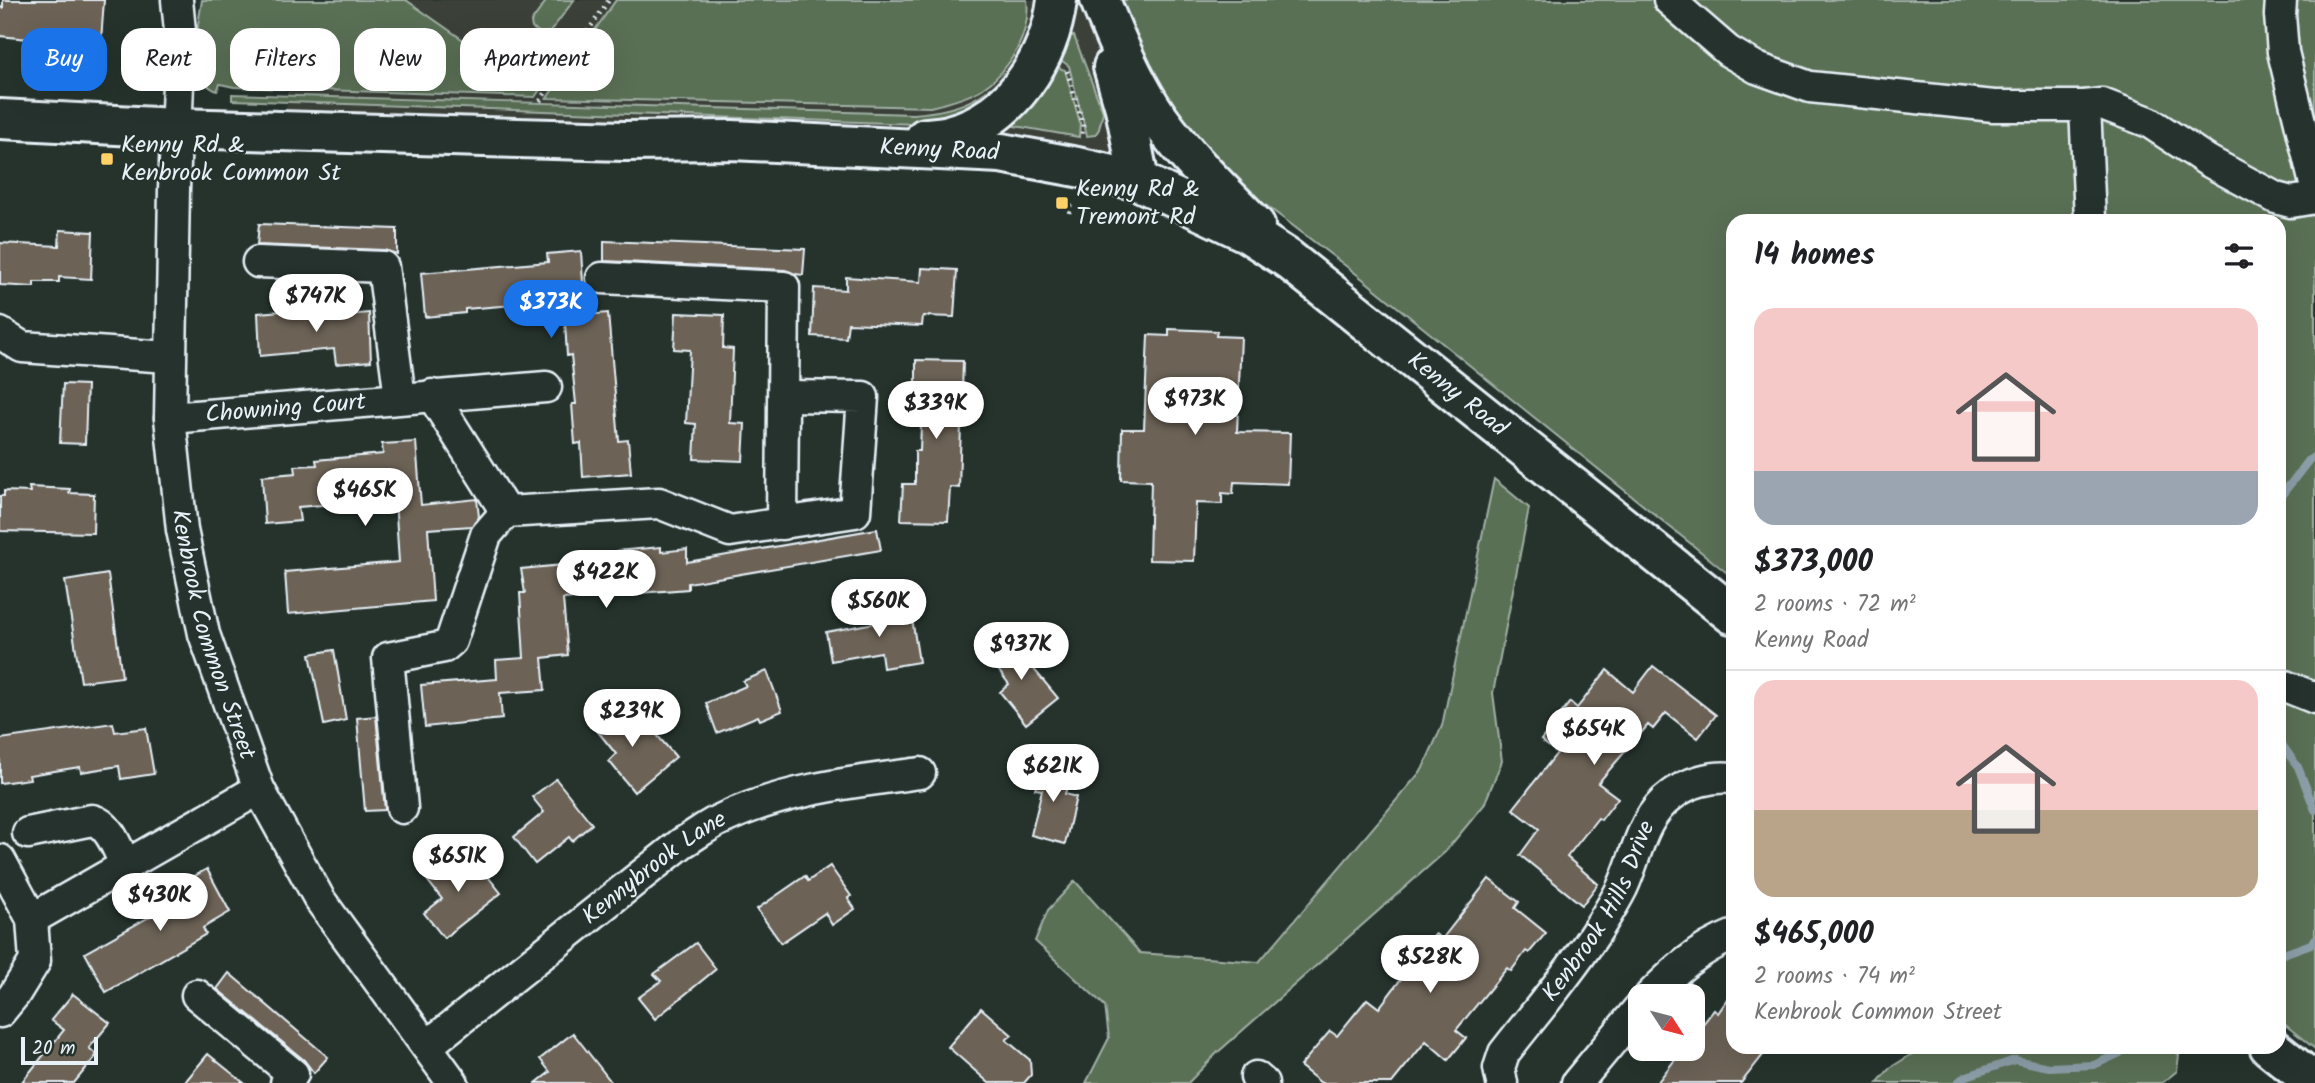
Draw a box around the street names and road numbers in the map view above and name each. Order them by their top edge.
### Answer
street label: Kenny Road [879,128,1001,172]
street label: Kenny Road [1399,342,1517,448]
street label: Chowning Court [204,382,368,435]
street label: Kenbrook Common Street [160,508,267,766]
street label: Kennybrook Lane [573,800,733,935]
street label: Kenbrook Hills Drive [1532,813,1666,1011]

